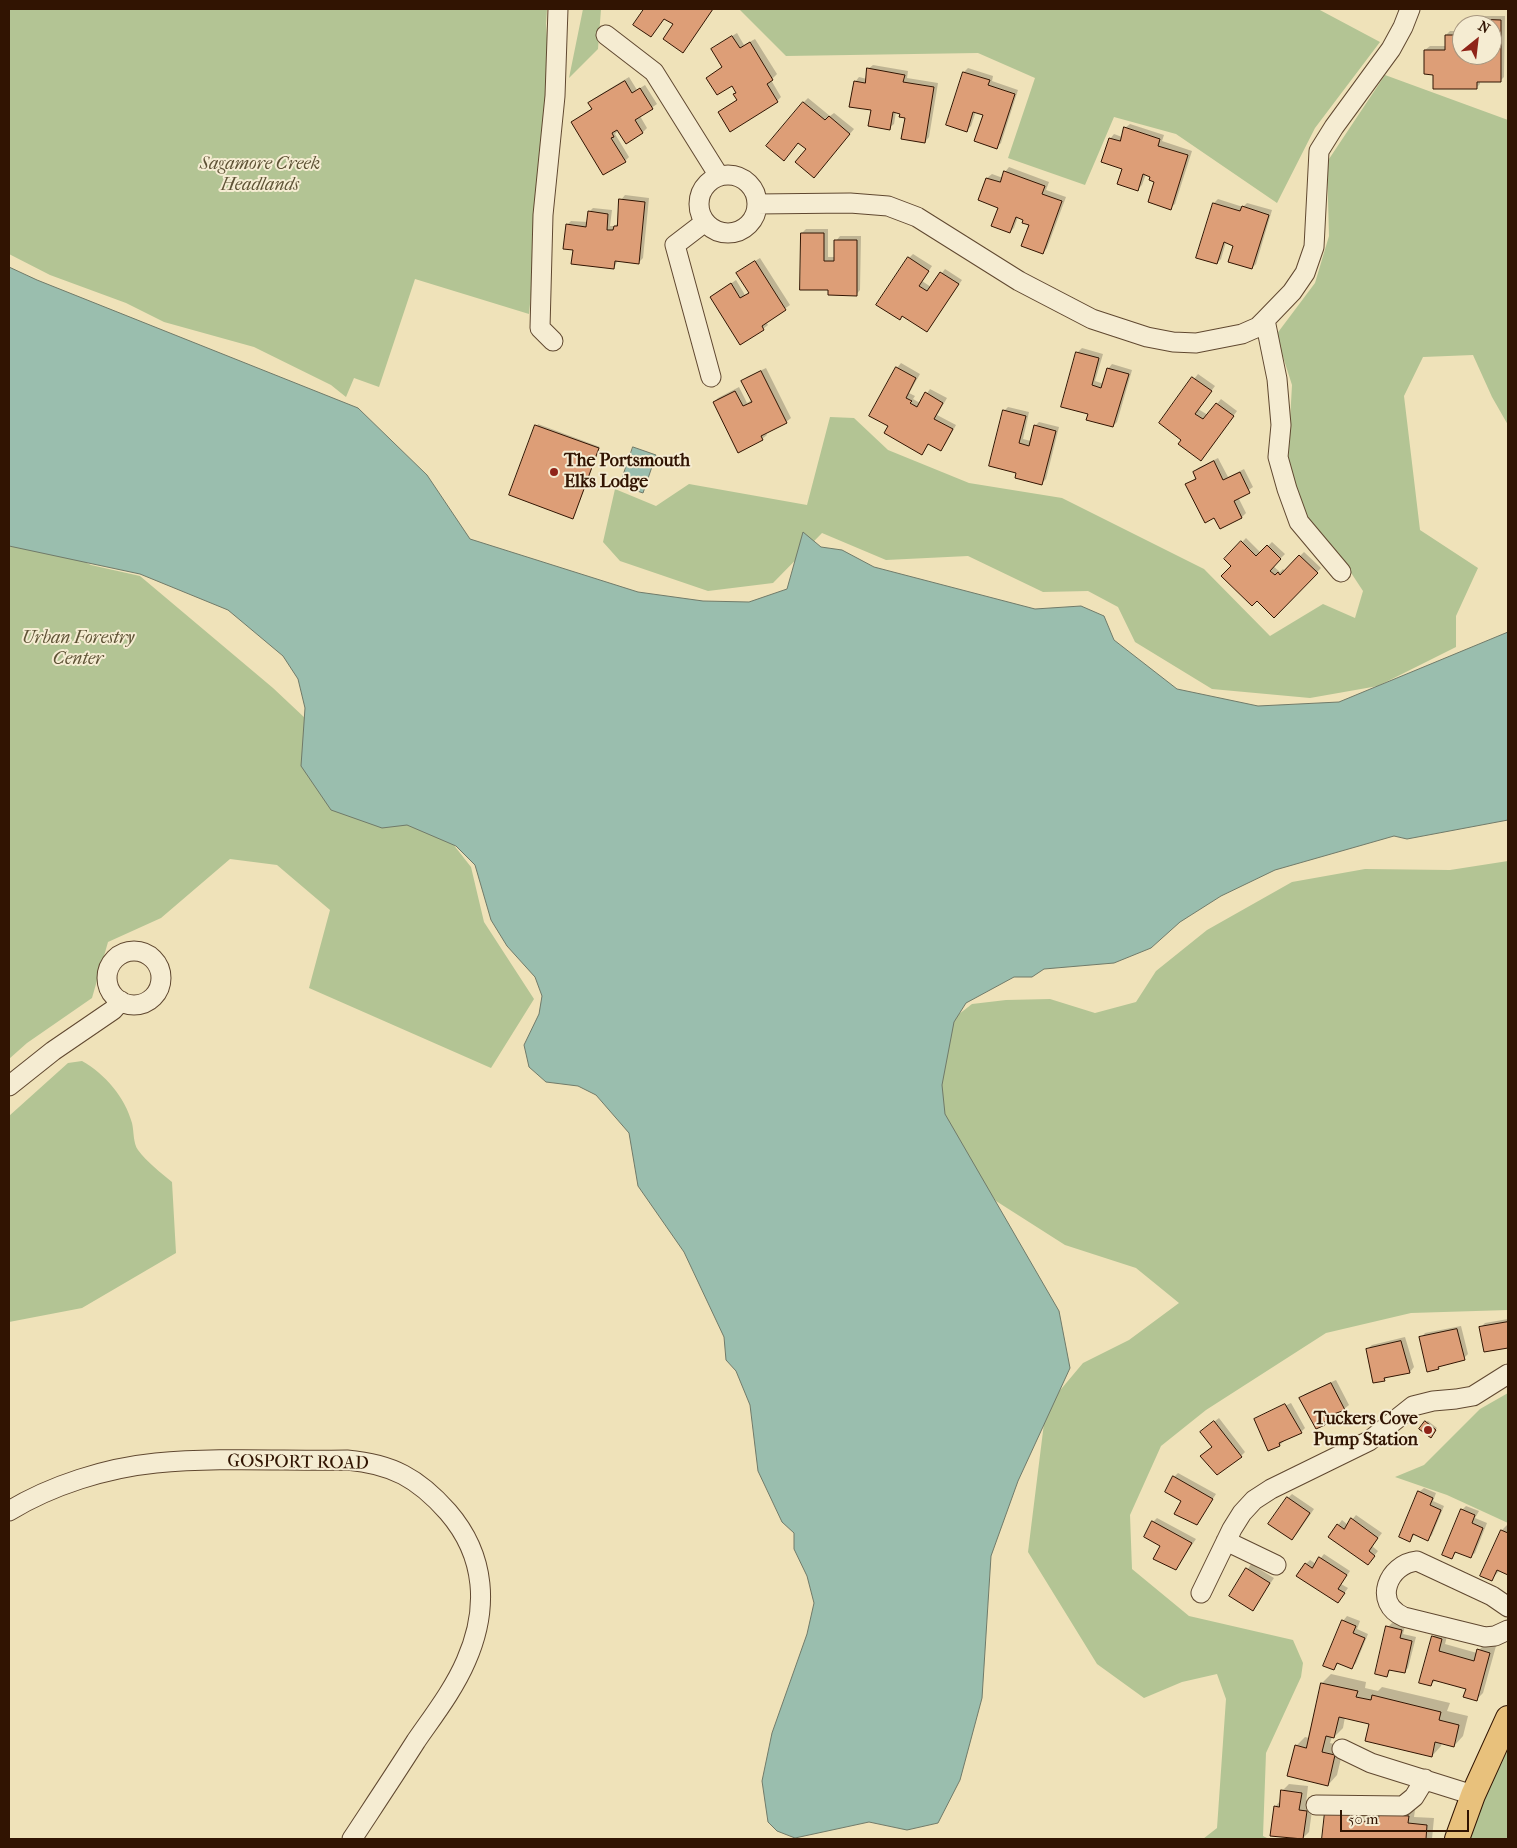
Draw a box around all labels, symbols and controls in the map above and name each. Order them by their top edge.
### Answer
north arrow [1452,15,1502,65]
text: N [1475,17,1493,37]
park label: Sagamore Creek Headlands [200,154,320,196]
place label: The Portsmouth Elks Lodge [564,451,690,494]
marker: The Portsmouth Elks Lodge [548,466,560,478]
park label: Urban Forestry Center [22,628,134,670]
place label: Tuckers Cove Pump Station [1313,1409,1418,1452]
marker: Tuckers Cove Pump Station [1422,1424,1434,1436]
street label: GOSPORT ROAD [227,1451,369,1475]
scale bar [1342,1800,1471,1832]
text: 50 m [1348,1810,1378,1828]

